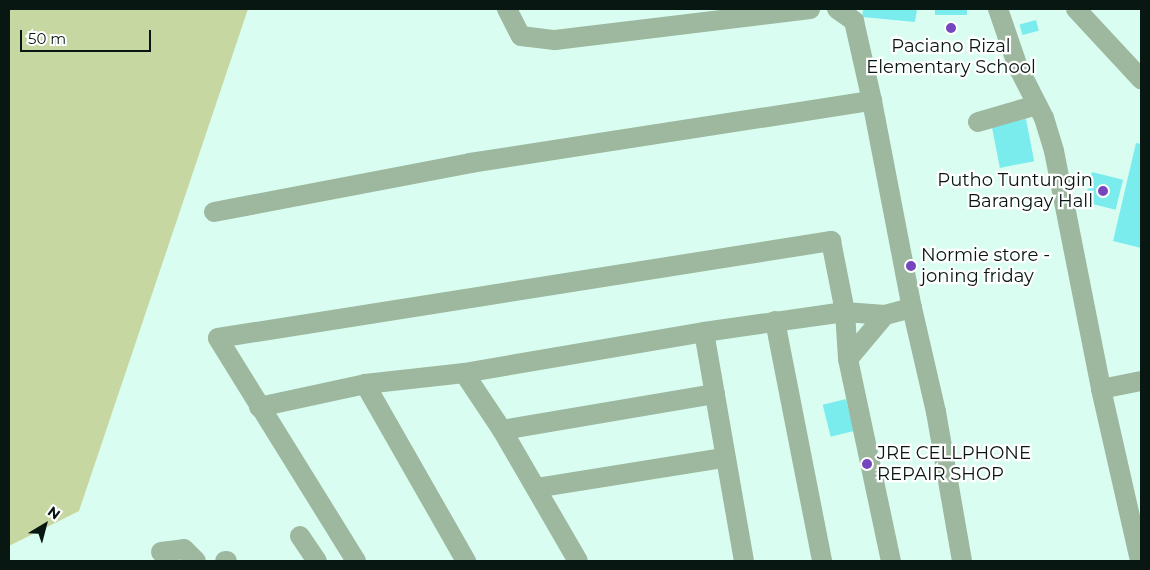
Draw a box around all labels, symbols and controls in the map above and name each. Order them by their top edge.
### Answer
scale bar [22,20,154,52]
marker: Paciano Rizal Elementary School [945,22,957,34]
text: 50 m [28,29,66,48]
place label: Paciano Rizal Elementary School [866,36,1036,78]
place label: Putho Tuntungin Barangay Hall [937,170,1093,212]
marker: Putho Tuntungin Barangay Hall [1097,185,1109,197]
place label: Normie store - joning friday [921,245,1050,288]
marker: Normie store - joning friday [905,260,917,272]
place label: JRE CELLPHONE REPAIR SHOP [877,443,1031,486]
marker: JRE CELLPHONE REPAIR SHOP [861,458,873,470]
north arrow [20,500,70,550]
text: N [44,502,64,524]

